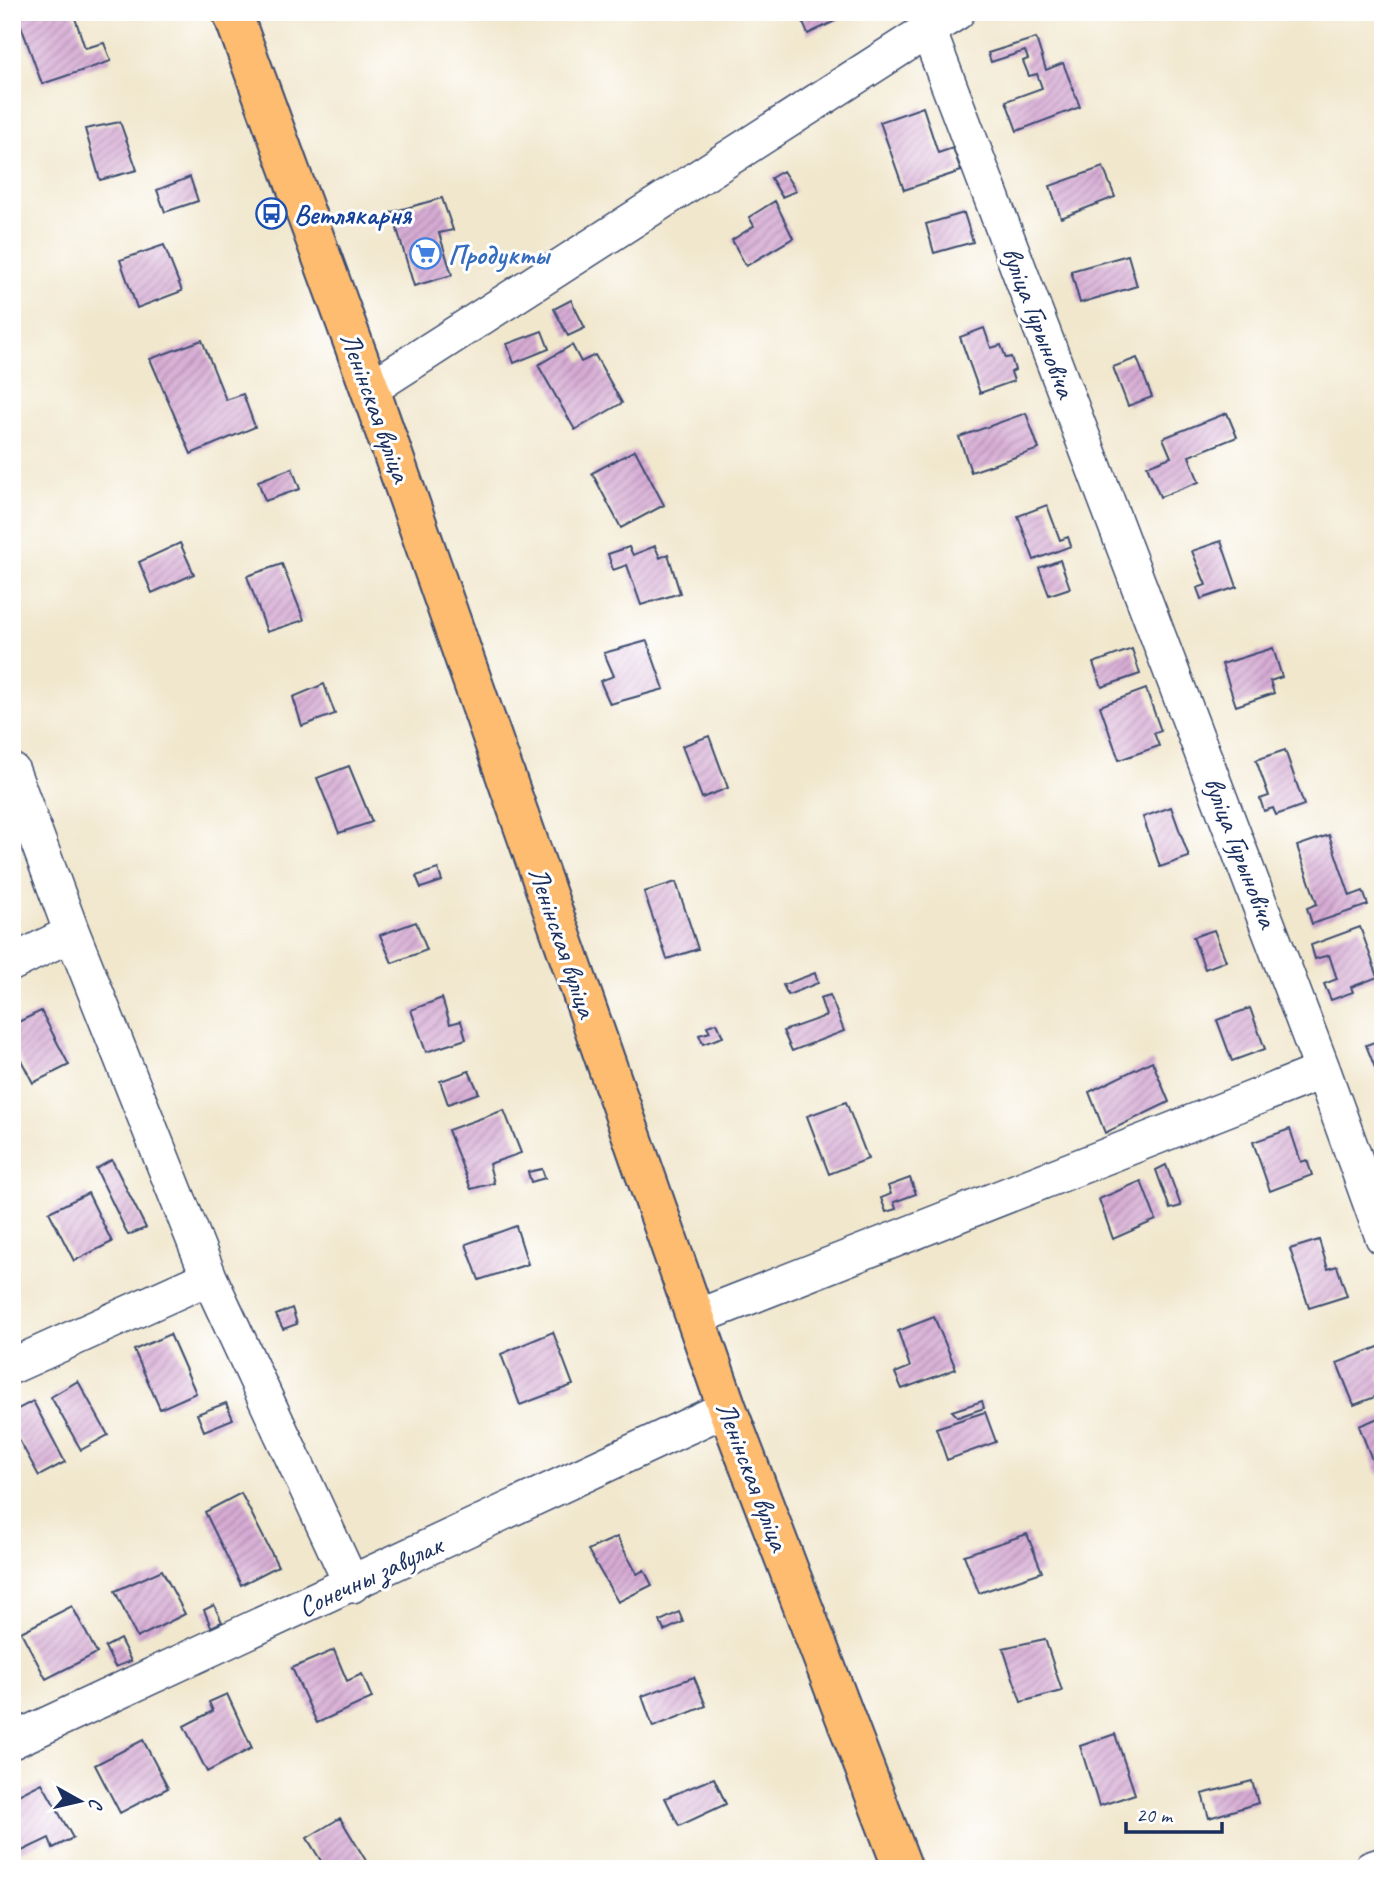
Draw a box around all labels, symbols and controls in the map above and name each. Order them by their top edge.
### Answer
bus stop icon: Ветлякарня [254,197,288,231]
place label: Ветлякарня [294,197,413,232]
supermarket icon: Продукты [408,237,442,271]
place label: Продукты [448,237,551,273]
street label: вуліца Гурыновіча [994,242,1084,404]
street label: Ленінская вуліца [333,327,420,488]
street label: вуліца Гурыновіча [1196,772,1286,934]
street label: Ленінская вуліца [521,862,606,1024]
street label: Ленінская вуліца [709,1396,798,1557]
street label: Сонечны завулак [292,1526,451,1626]
north arrow [46,1766,116,1836]
scale bar [1126,1790,1222,1834]
text: С [83,1797,108,1812]
text: 20 m [1136,1802,1174,1828]

